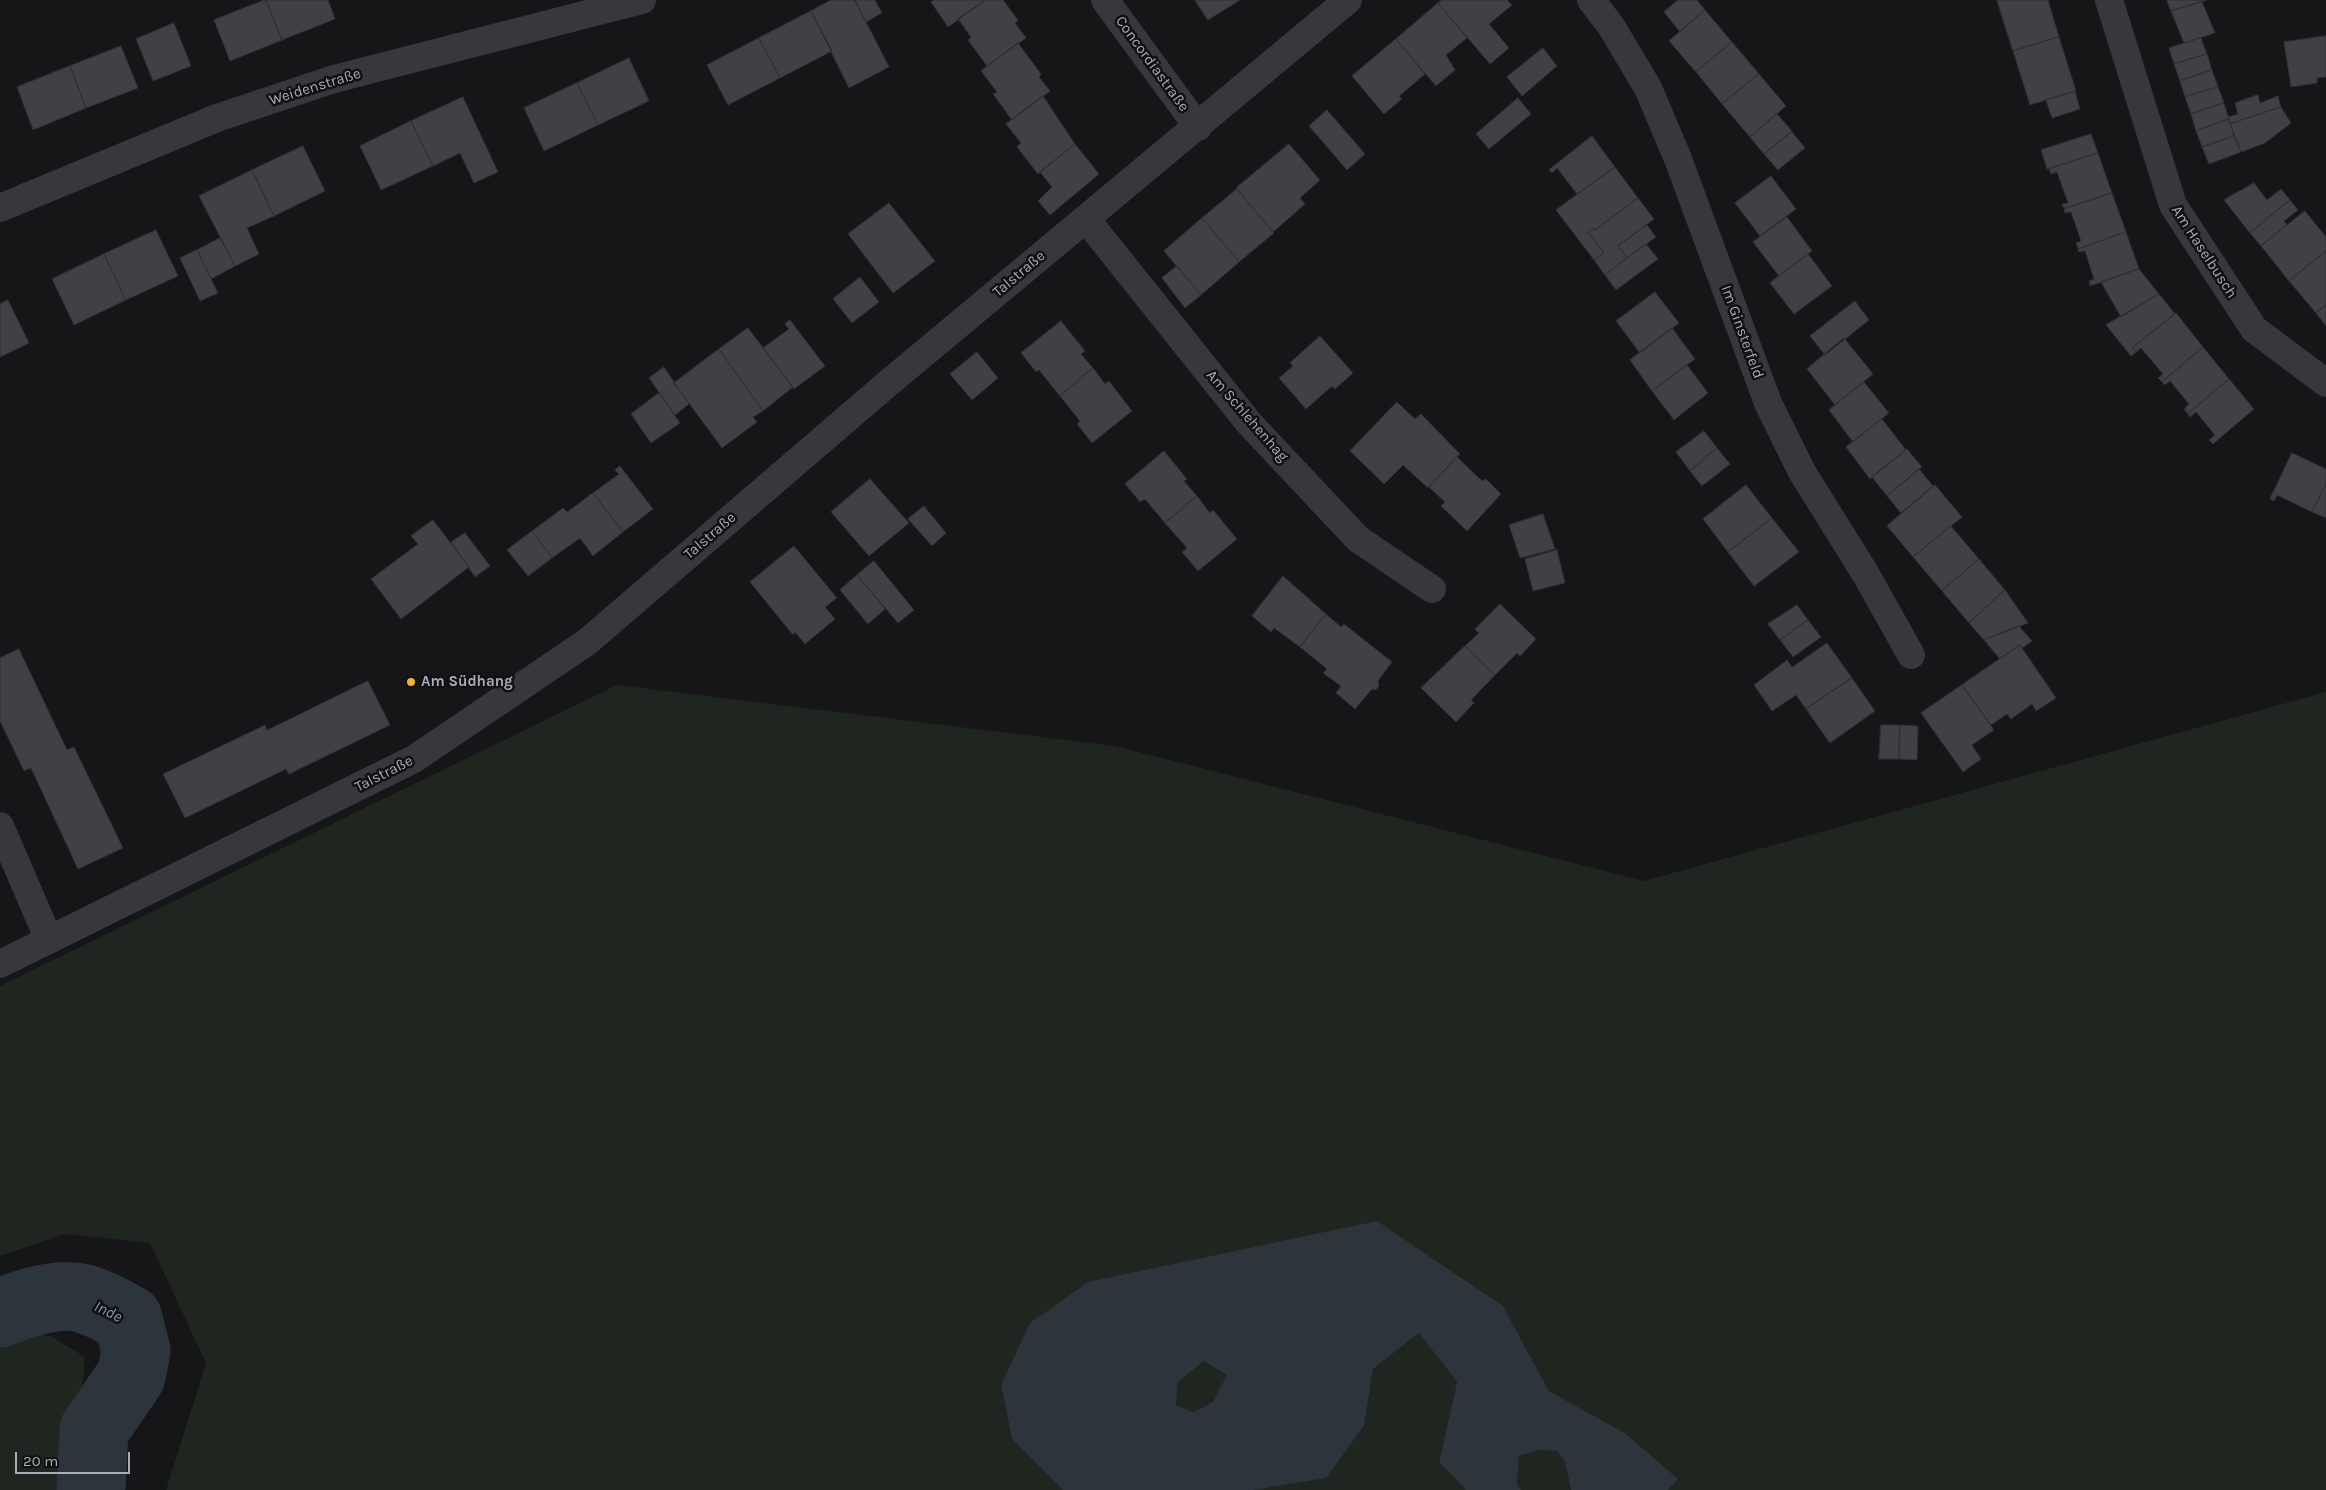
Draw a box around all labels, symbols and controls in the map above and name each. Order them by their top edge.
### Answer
street label: Concordiastraße [1111,13,1193,115]
street label: Weidenstraße [267,65,363,109]
street label: Am Haselbusch [2167,202,2241,302]
street label: Talstraße [989,247,1049,301]
street label: Im Ginsterfeld [1717,283,1767,381]
street label: Am Schlehenhag [1202,366,1292,466]
street label: Talstraße [680,509,740,563]
place label: Am Südhang [421,673,513,691]
marker: Am Südhang [405,676,417,688]
street label: Talstraße [352,752,416,796]
water label: Inde [91,1297,125,1327]
scale bar [18,1442,132,1474]
text: 20 m [23,1452,58,1470]

